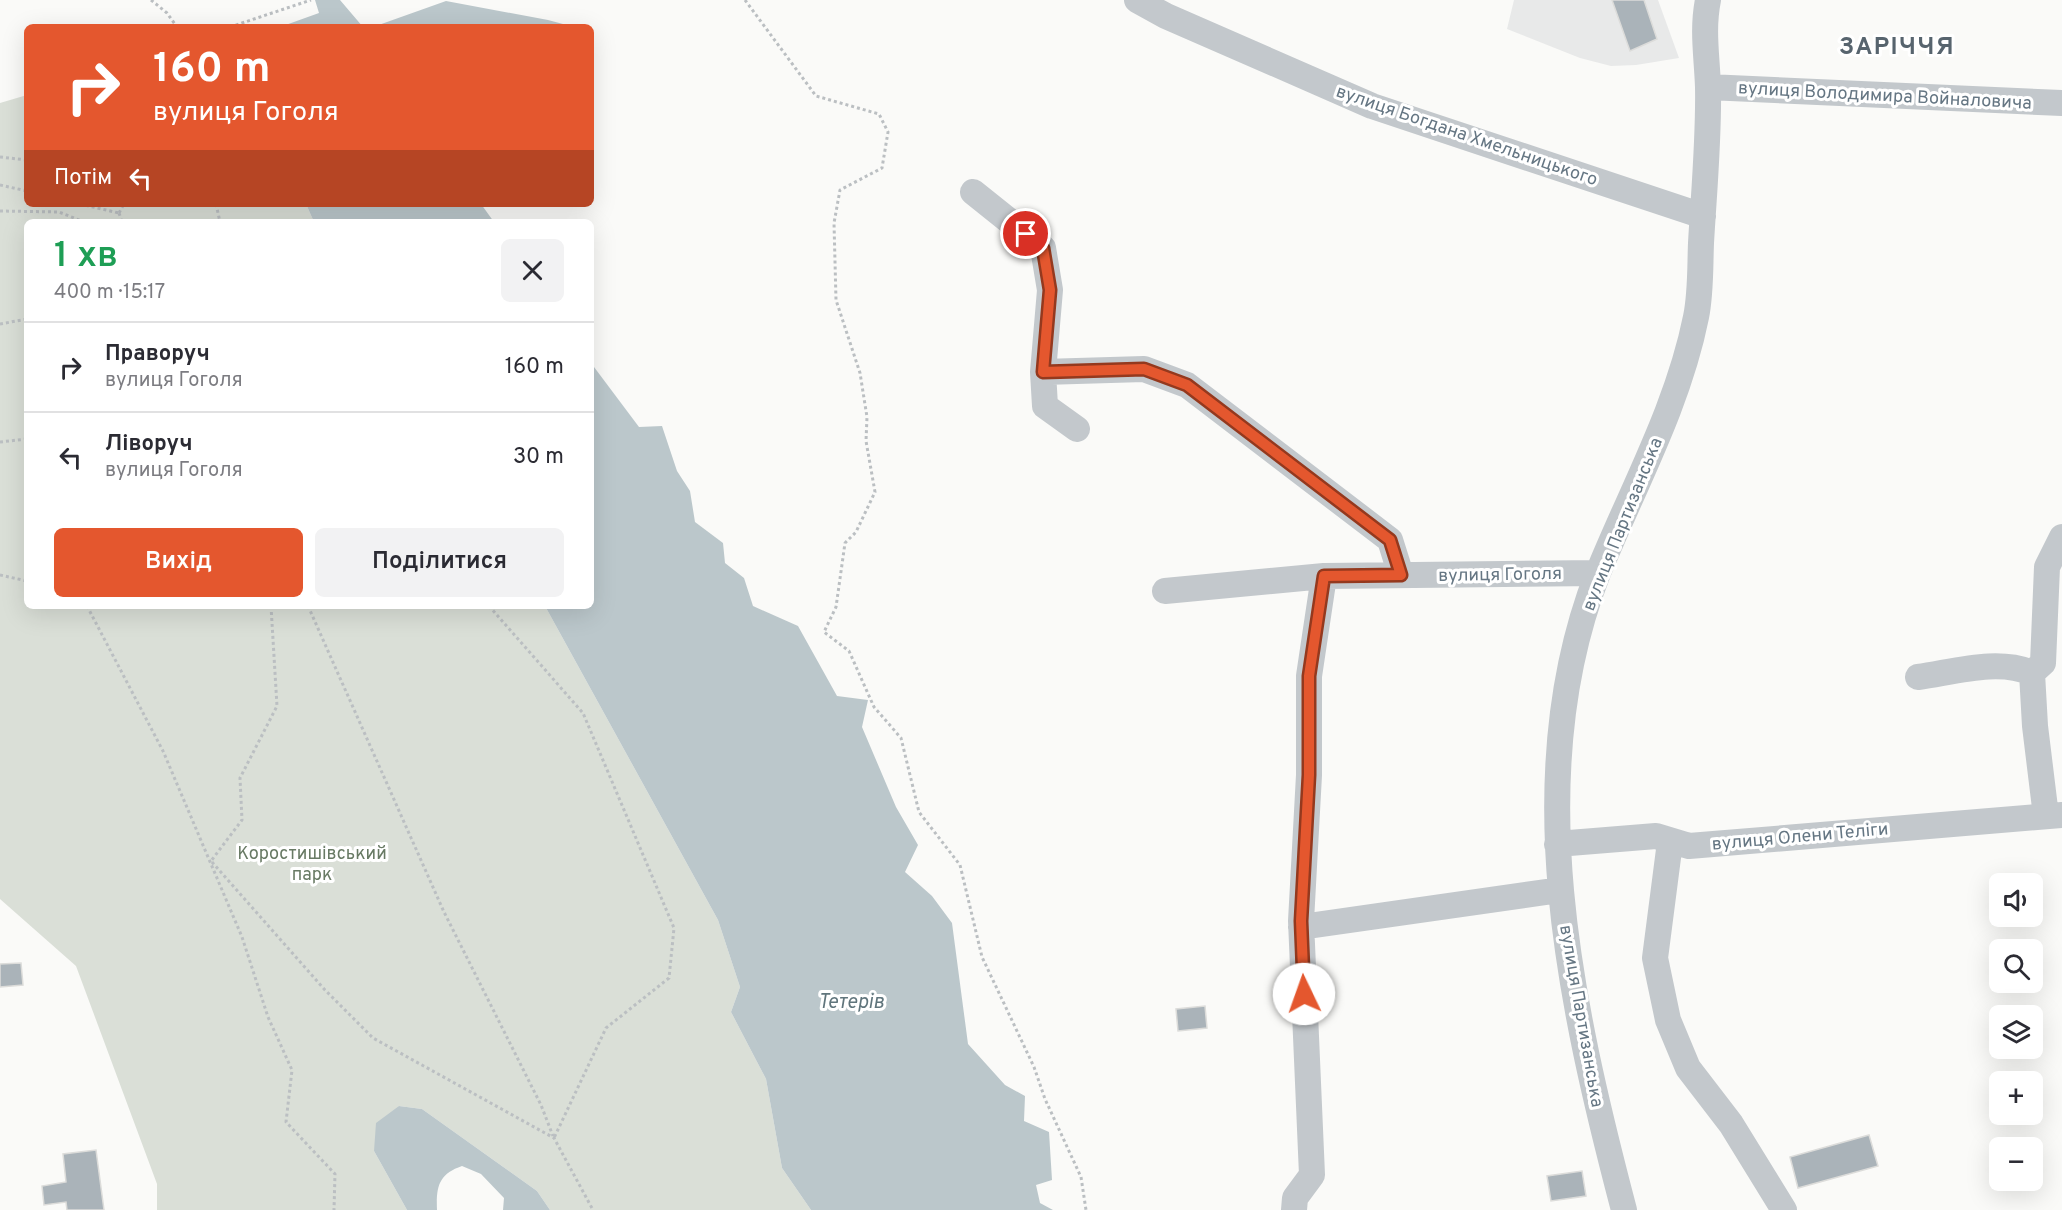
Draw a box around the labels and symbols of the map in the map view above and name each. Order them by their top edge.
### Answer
district label: ЗАРІЧЧЯ [1839,33,1955,63]
street label: вулиця Володимира Войналовича [1737,77,2032,116]
street label: вулиця Богдана Хмельницького [1333,81,1600,192]
pin [1000,208,1051,259]
street label: вулиця Партизанська [1578,434,1669,615]
street label: вулиця Гоголя [1438,563,1562,588]
street label: вулиця Олени Теліги [1711,818,1889,857]
park label: Коростишівський парк [237,843,387,887]
street label: вулиця Партизанська [1553,923,1608,1109]
position arrow [1272,962,1336,1026]
water label: Тетерів [818,990,884,1016]

